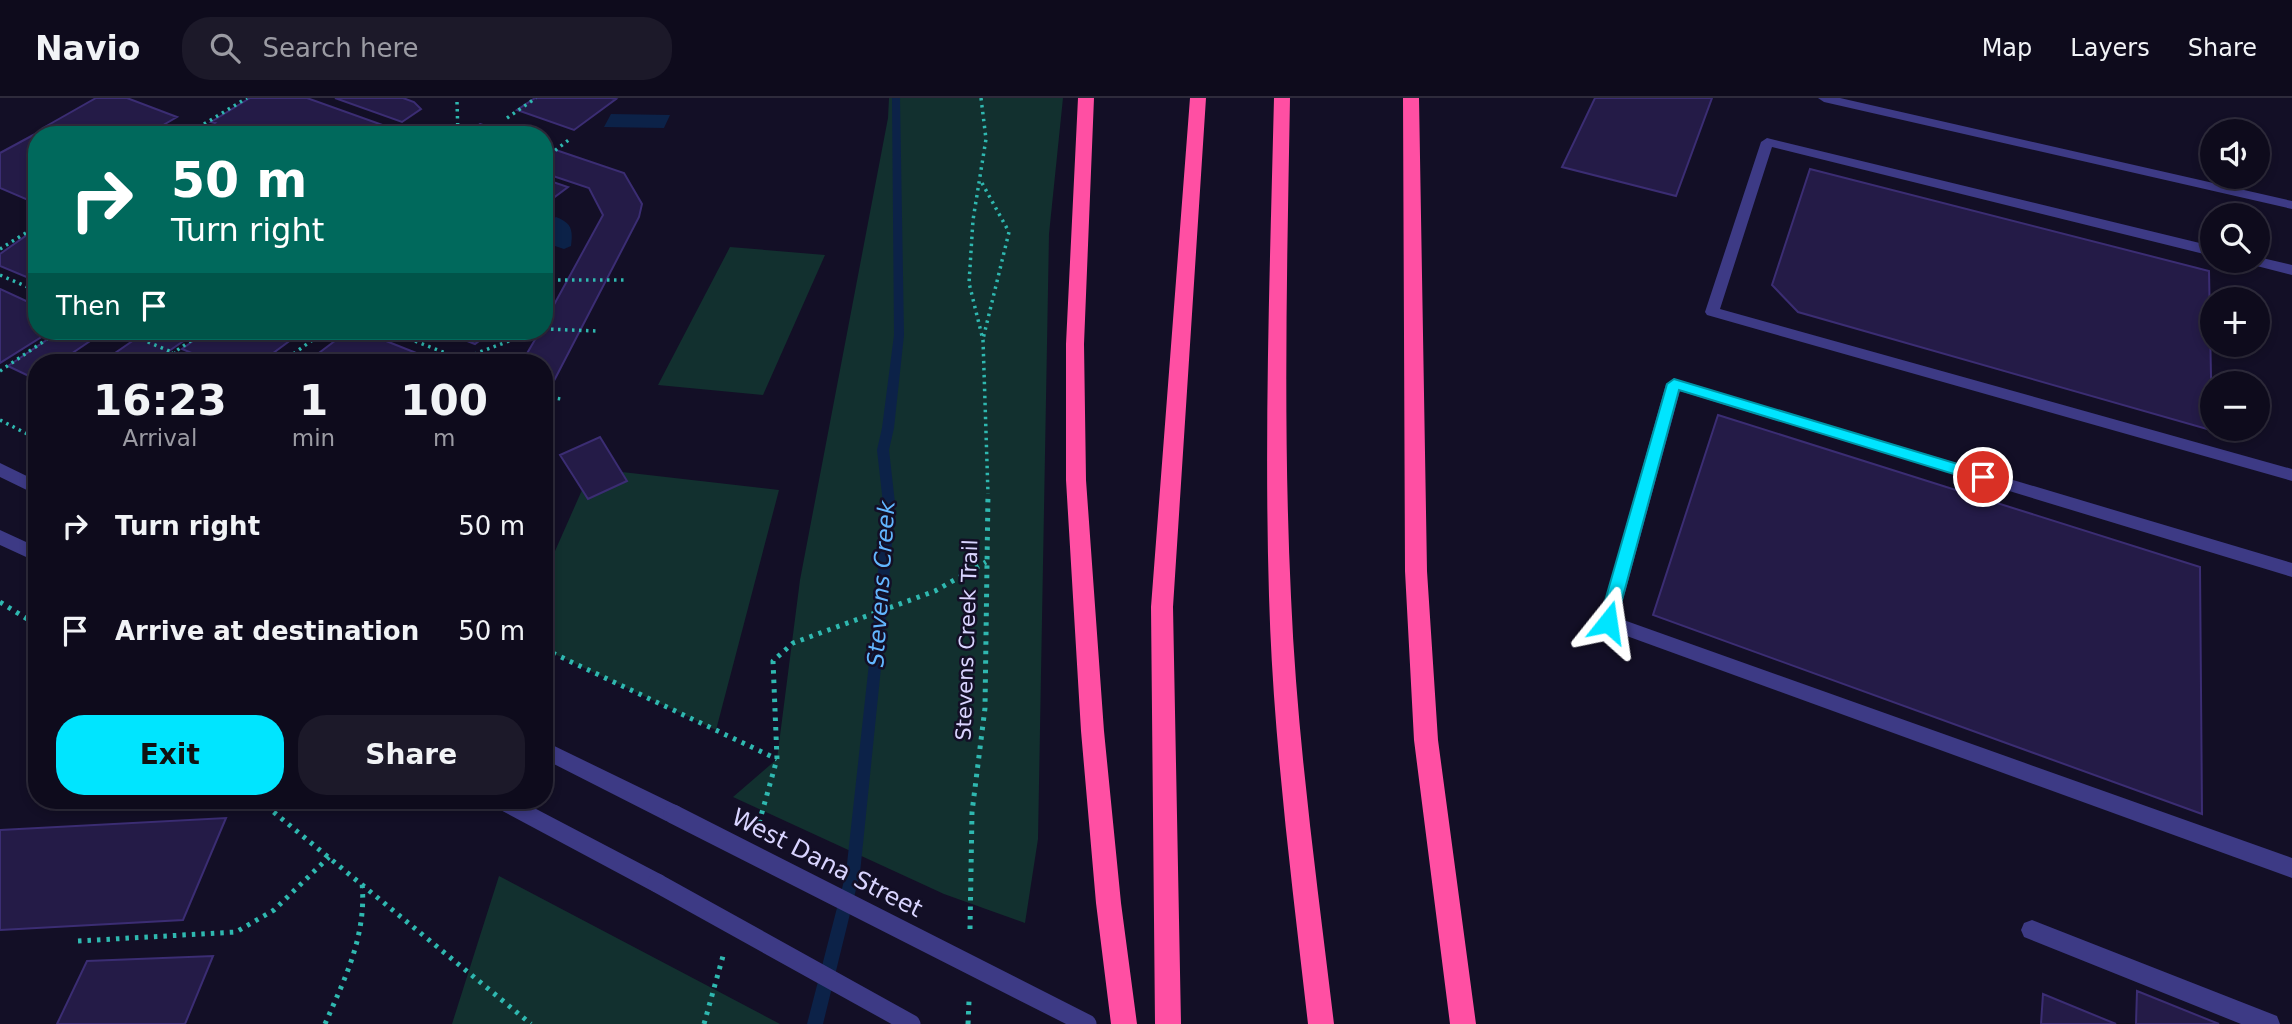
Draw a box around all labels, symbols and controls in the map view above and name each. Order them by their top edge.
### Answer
search box [182,17,672,80]
text: Navio [35,29,140,68]
icon: search [206,29,244,67]
text: Search here [262,33,419,63]
text: Map [1982,34,2032,62]
text: Layers [2070,34,2150,62]
text: Share [2188,34,2257,62]
map controls [2200,119,2270,441]
button: sound [2200,119,2270,189]
text: 50 m [171,152,307,209]
icon: right [56,154,147,245]
button: search [2200,203,2270,273]
text: Turn right [171,211,324,249]
icon: arrive [135,287,173,325]
button: + [2200,287,2270,357]
text: Then [56,291,121,321]
button: − [2200,371,2270,441]
text: 16:23 [93,376,227,425]
text: 1 [299,376,328,425]
text: 100 [400,376,488,425]
text: Arrival [123,425,197,451]
text: min [292,425,335,451]
text: m [433,425,455,451]
pin [1953,447,2013,507]
icon: arrive [1964,458,2002,496]
water label: Stevens Creek [862,498,900,668]
icon: right [56,507,94,545]
text: Turn right [115,511,260,541]
text: 50 m [458,511,525,541]
street label: Stevens Creek Trail [951,539,983,741]
position arrow [1571,585,1645,659]
icon: arrive [56,612,94,650]
text: Arrive at destination [115,616,419,646]
text: 50 m [458,616,525,646]
button: Exit [56,715,284,795]
button: Share [298,715,525,795]
street label: West Dana Street [727,803,927,923]

